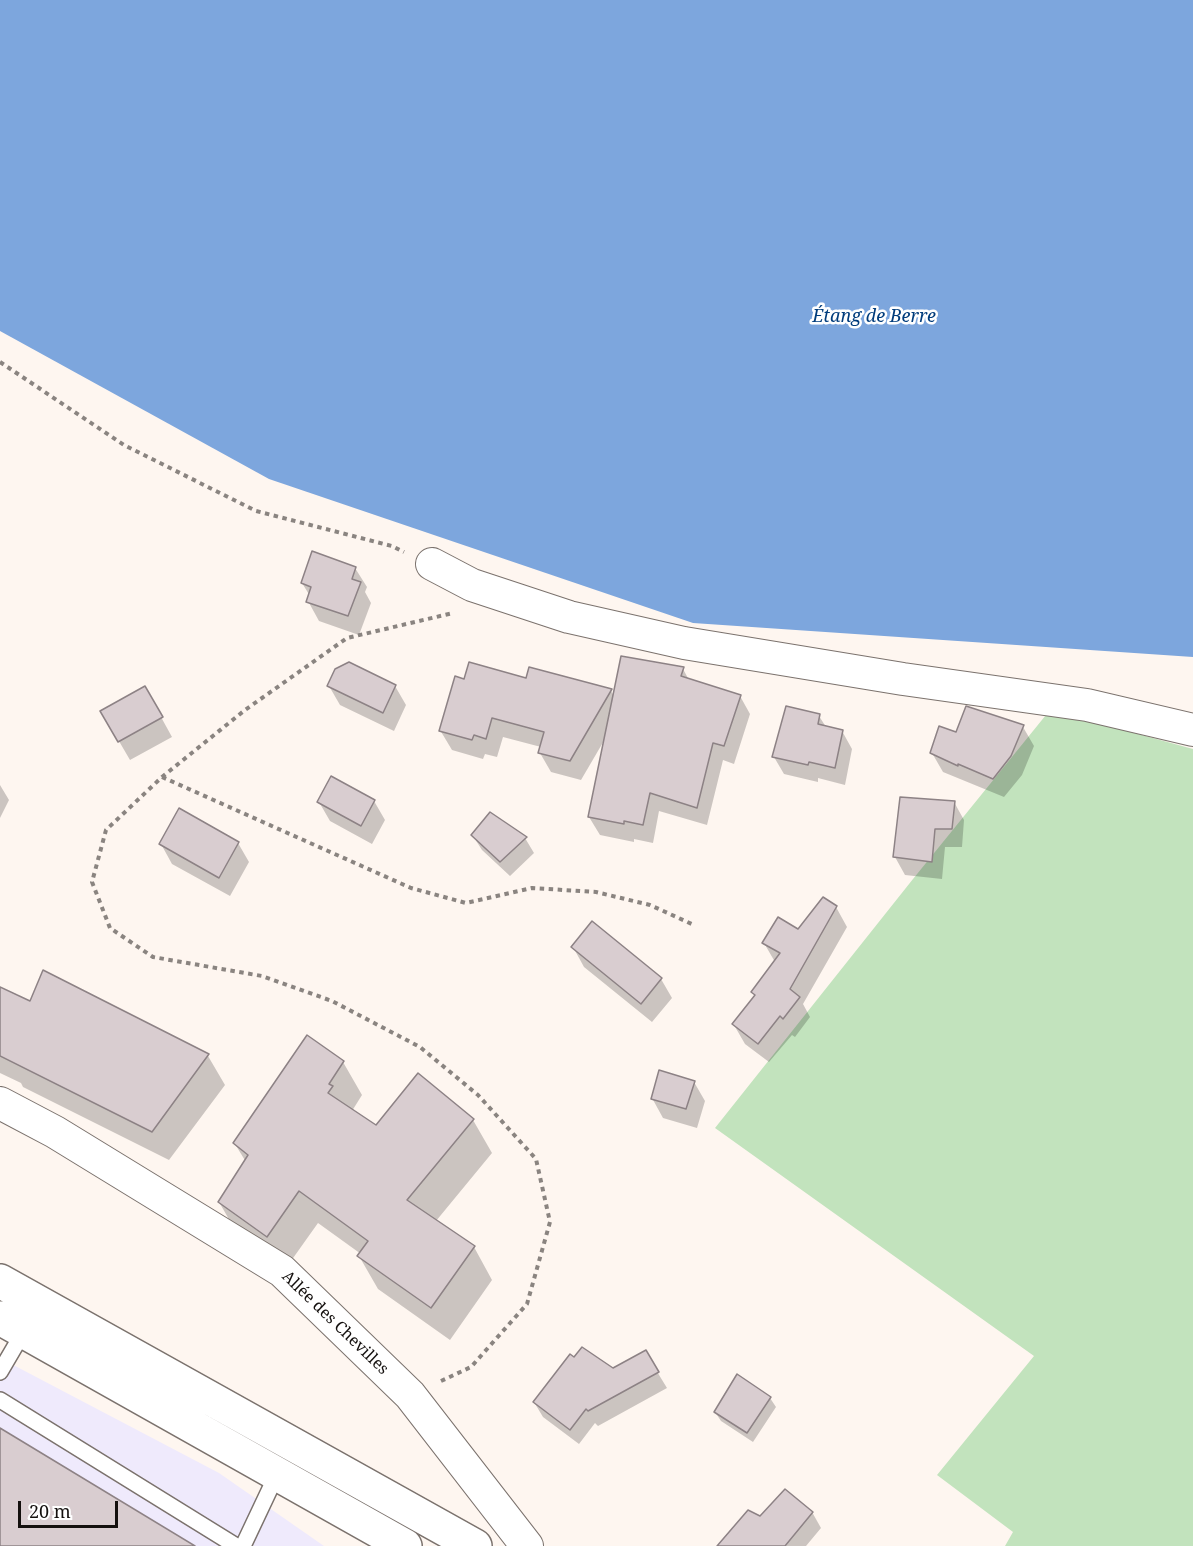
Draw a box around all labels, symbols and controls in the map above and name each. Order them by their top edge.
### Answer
water label: Étang de Berre [812,306,936,328]
street label: Allée des Chevilles [278,1267,392,1379]
scale bar [21,1489,122,1527]
text: 20 m [29,1499,71,1523]

